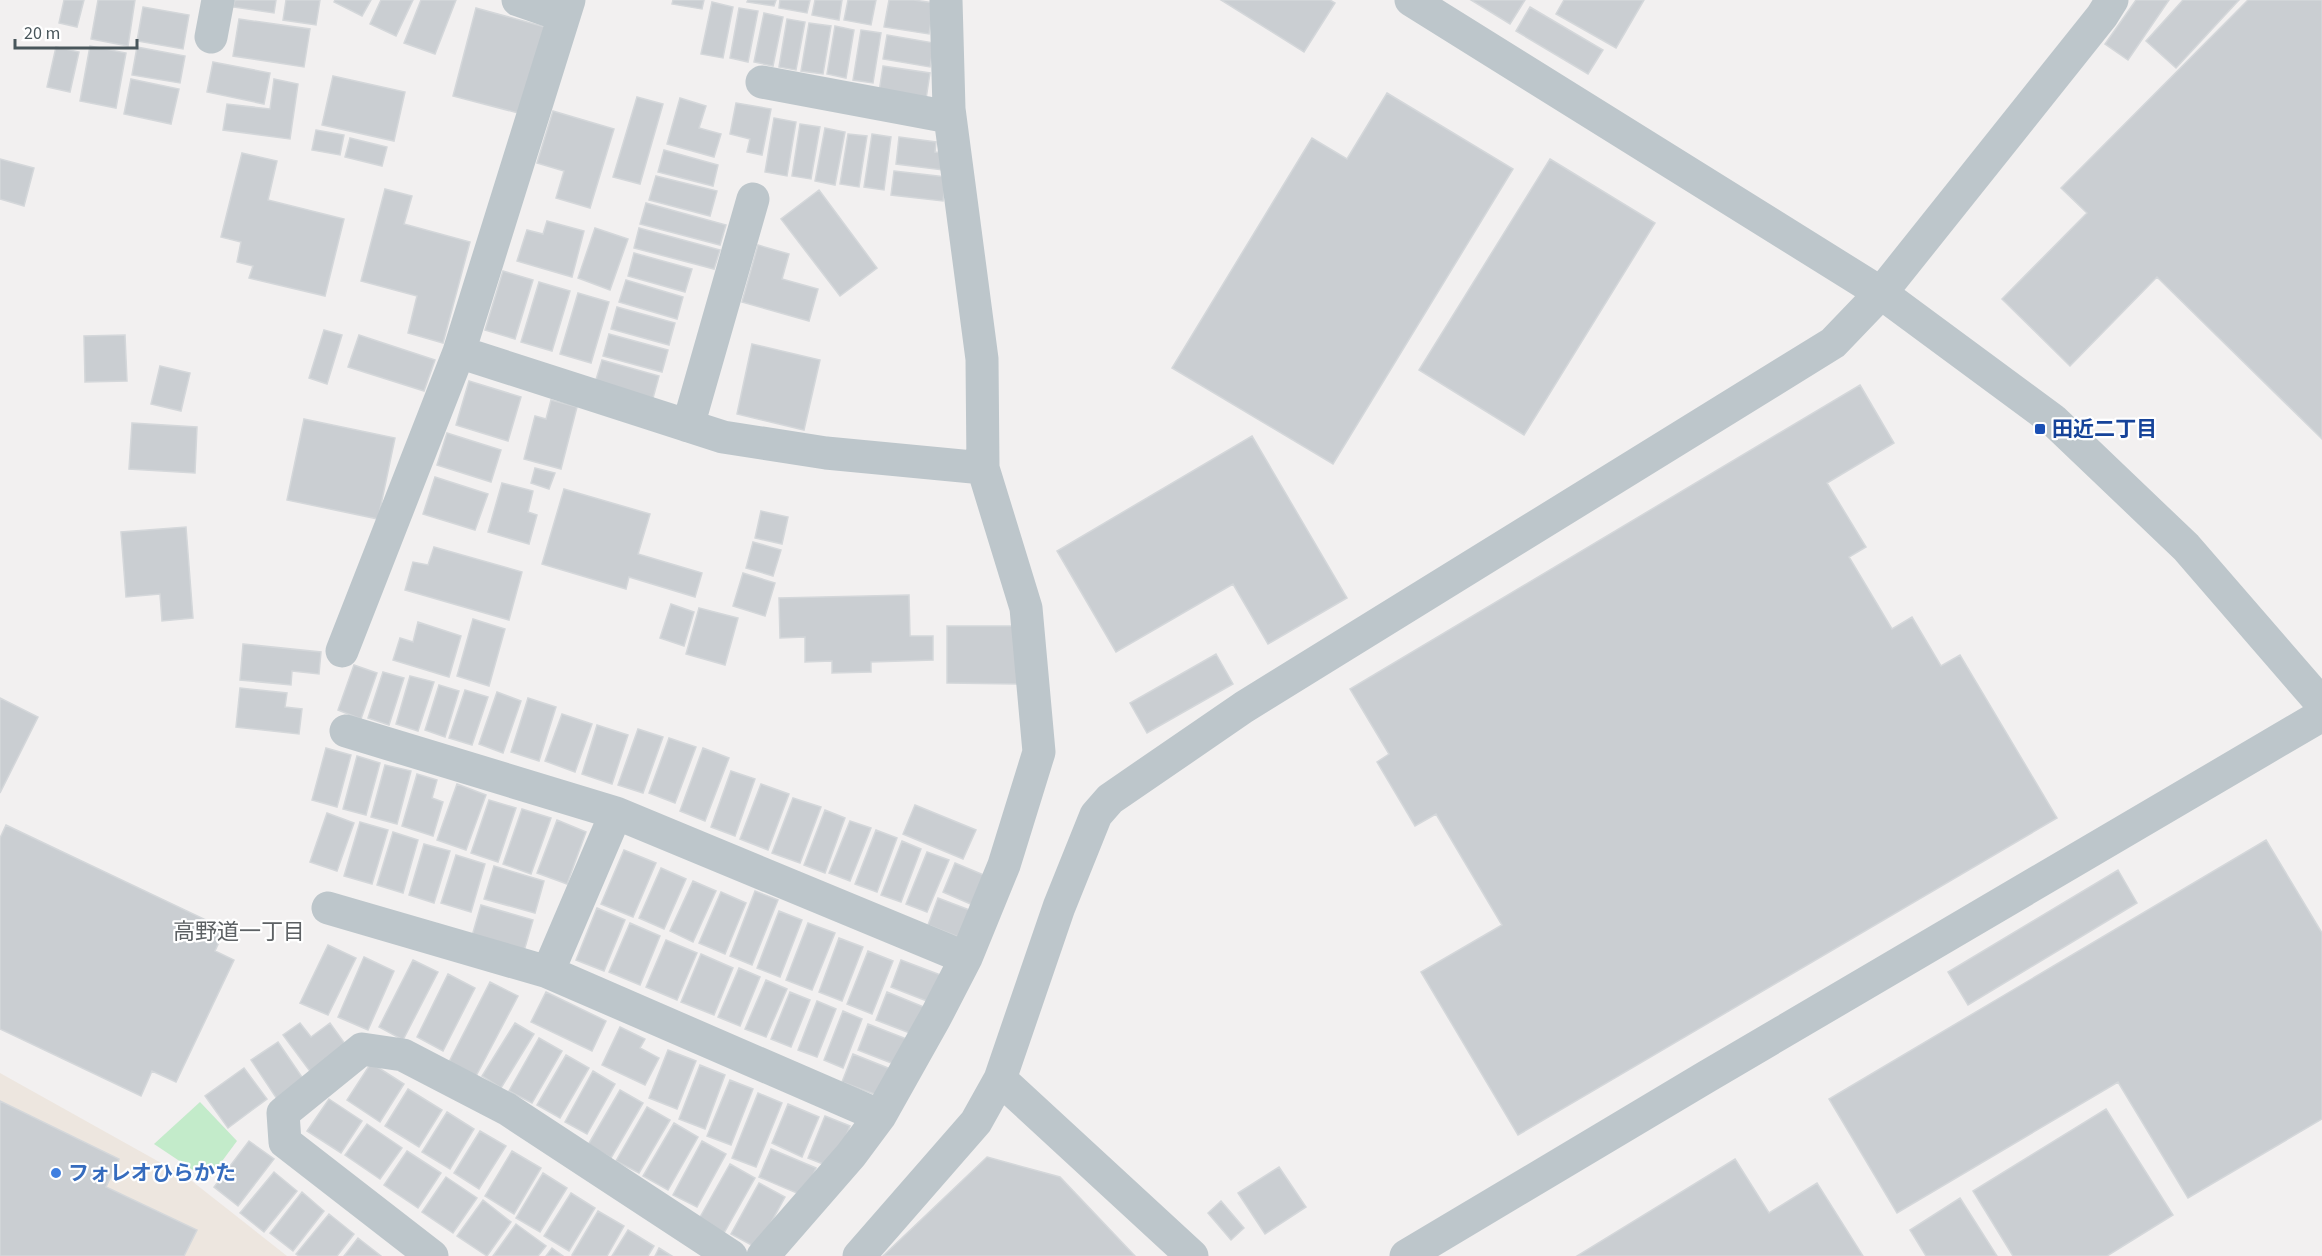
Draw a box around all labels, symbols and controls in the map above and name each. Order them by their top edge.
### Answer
scale bar [15,12,136,50]
text: 20 m [24,21,60,46]
place label: 田近二丁目 [2052,414,2157,444]
marker: 田近二丁目 [2033,422,2047,436]
district label: 高野道一丁目 [173,916,305,948]
place label: フォレオひらかた [68,1158,236,1188]
marker: フォレオひらかた [49,1166,63,1180]

